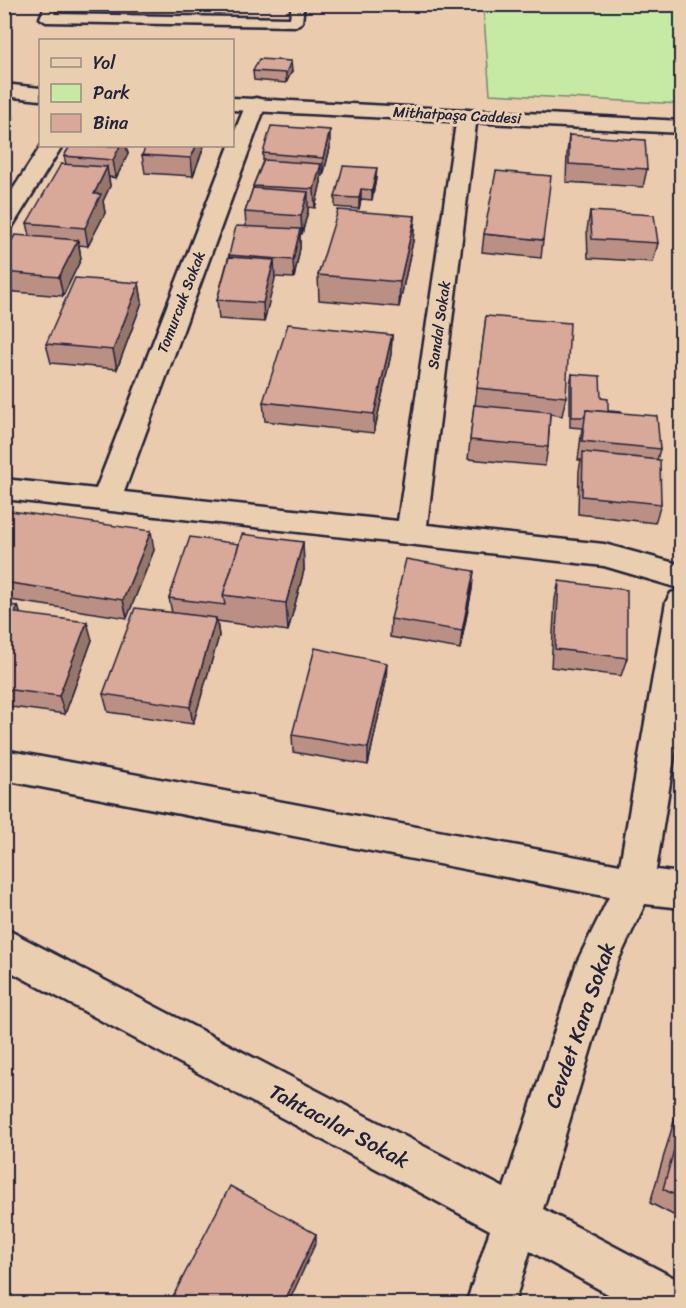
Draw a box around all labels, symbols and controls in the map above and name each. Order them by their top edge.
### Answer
legend [39,39,234,147]
text: Yol [93,47,116,79]
text: Park [93,77,130,109]
street label: Mithatpaşa Caddesi [392,99,523,131]
text: Bina [93,107,129,139]
street label: Tomurcuk Sokak [149,247,213,357]
street label: Sandal Sokak [420,279,458,371]
street label: Cevdet Kara Sokak [534,937,626,1113]
street label: Tahtacılar Sokak [262,1073,417,1179]

